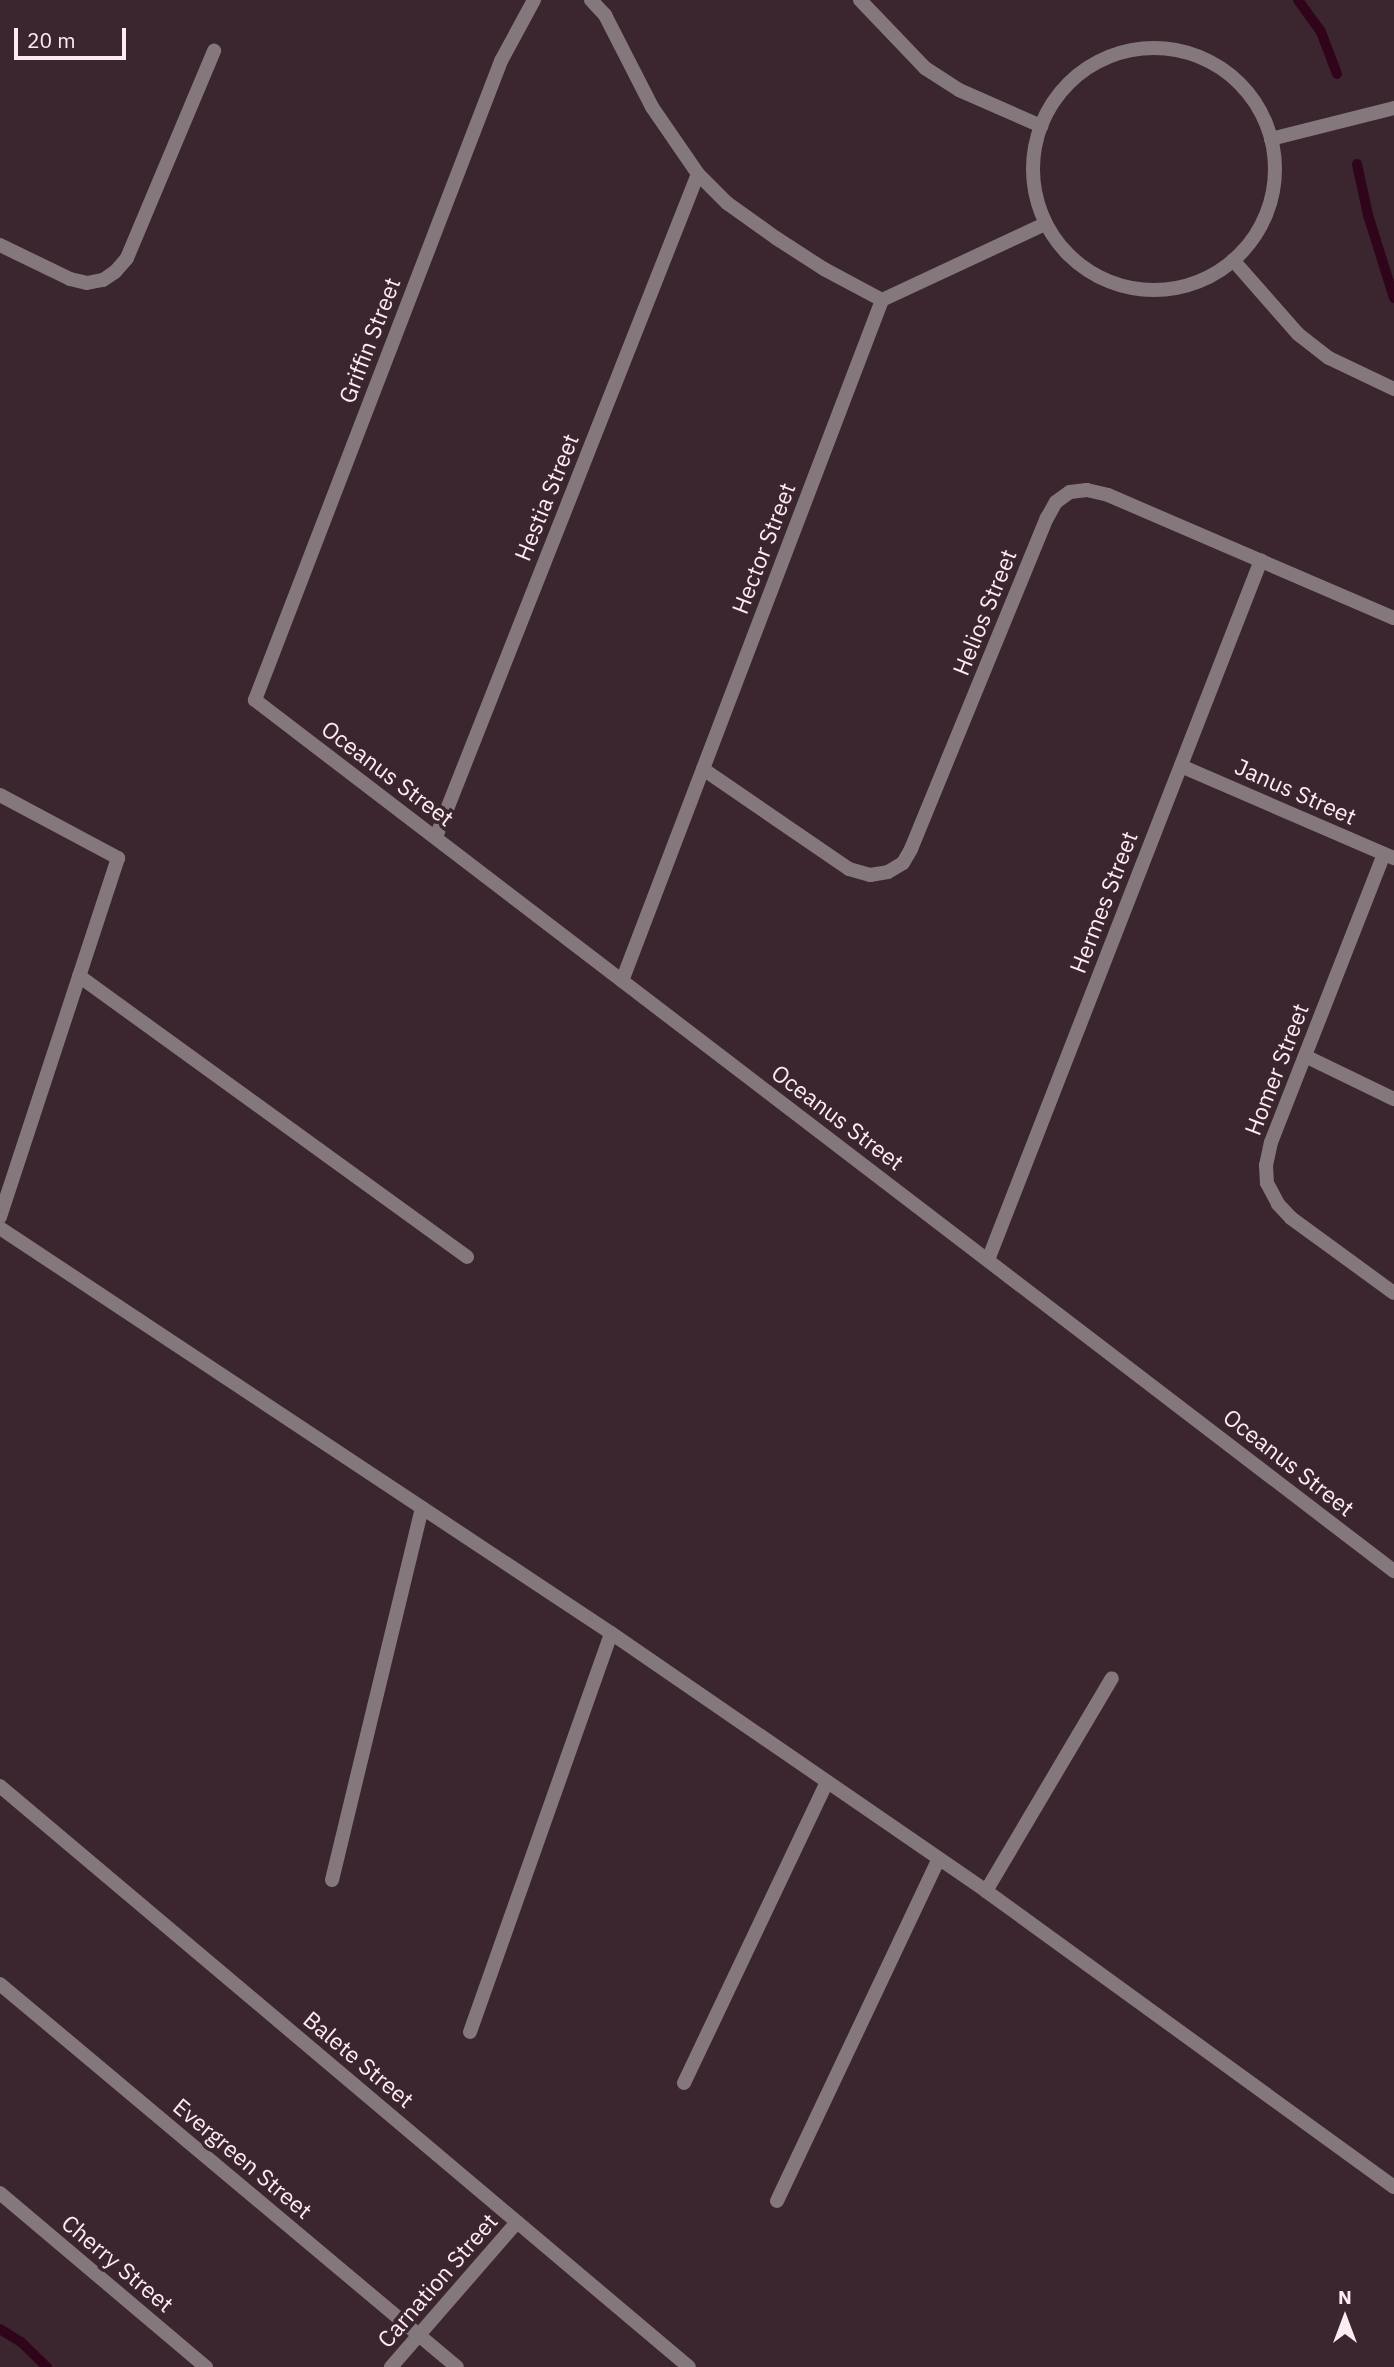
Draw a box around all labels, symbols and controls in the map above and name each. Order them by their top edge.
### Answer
scale bar [18,14,130,58]
text: 20 m [27,26,76,54]
street label: Griffin Street [332,273,406,407]
street label: Hestia Street [508,429,584,565]
street label: Hector Street [725,479,801,617]
street label: Helios Street [946,545,1022,679]
street label: Oceanus Street [316,714,460,832]
street label: Janus Street [1231,752,1361,830]
street label: Hermes Street [1063,827,1143,977]
street label: Homer Street [1238,999,1314,1139]
street label: Oceanus Street [766,1058,910,1176]
street label: Oceanus Street [1218,1402,1360,1522]
street label: Balete Street [298,2005,420,2113]
street label: Evergreen Street [168,2092,318,2224]
street label: Carnation Street [371,2207,503,2353]
street label: Cherry Street [57,2208,179,2318]
north arrow [1310,2283,1380,2353]
text: N [1338,2285,1352,2309]

